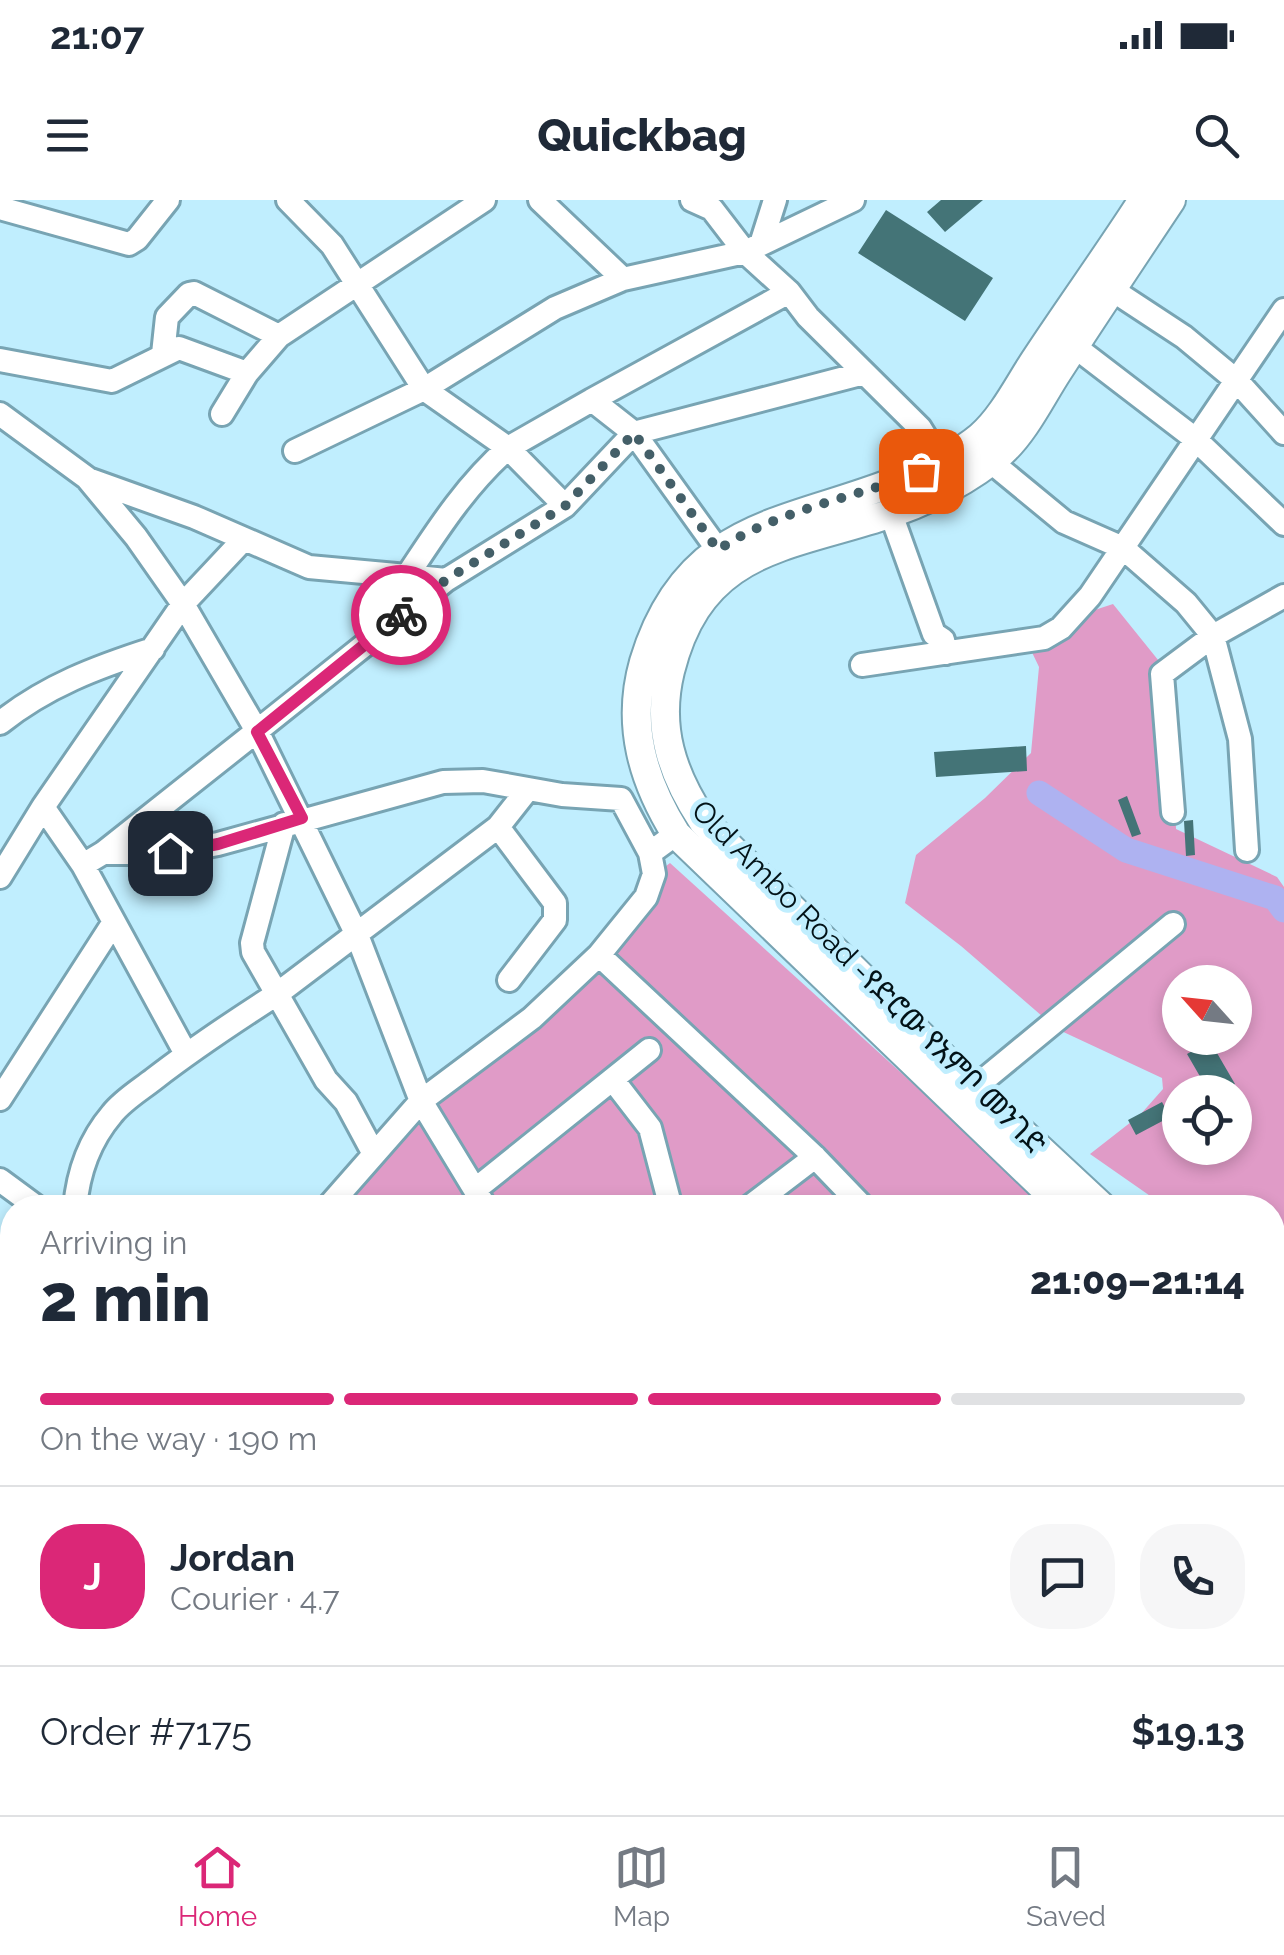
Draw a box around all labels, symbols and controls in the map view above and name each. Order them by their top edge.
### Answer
text: 21:07 [50,13,144,58]
icon: menu [40,108,95,163]
icon: search [1189,108,1244,163]
text: Quickbag [537,109,747,162]
pin [879,429,964,514]
icon: bag [894,444,949,499]
courier [351,565,451,665]
icon: bike [374,588,429,643]
street label: Old Ambo Road -የድሮው የአምቦ መንገድ [685,793,1053,1161]
pin [128,811,213,896]
icon: home [143,826,198,881]
north arrow [1162,965,1252,1055]
map controls [1162,965,1252,1165]
button: locate [1162,1075,1252,1165]
text: Arriving in [40,1224,187,1261]
text: 21:09–21:14 [1030,1258,1245,1303]
text: 2 min [40,1260,211,1336]
text: On the way · 190 m [40,1420,317,1457]
button: chat [1010,1524,1115,1629]
button: phone [1140,1524,1245,1629]
text: Jordan [170,1535,295,1580]
text: J [83,1554,102,1599]
text: Courier · 4.7 [170,1580,340,1617]
text: Order #7175 [40,1709,252,1754]
text: $19.13 [1131,1709,1245,1754]
tab: Home [178,1840,257,1933]
tab: Map [613,1840,670,1933]
tab: Saved [1026,1840,1106,1933]

